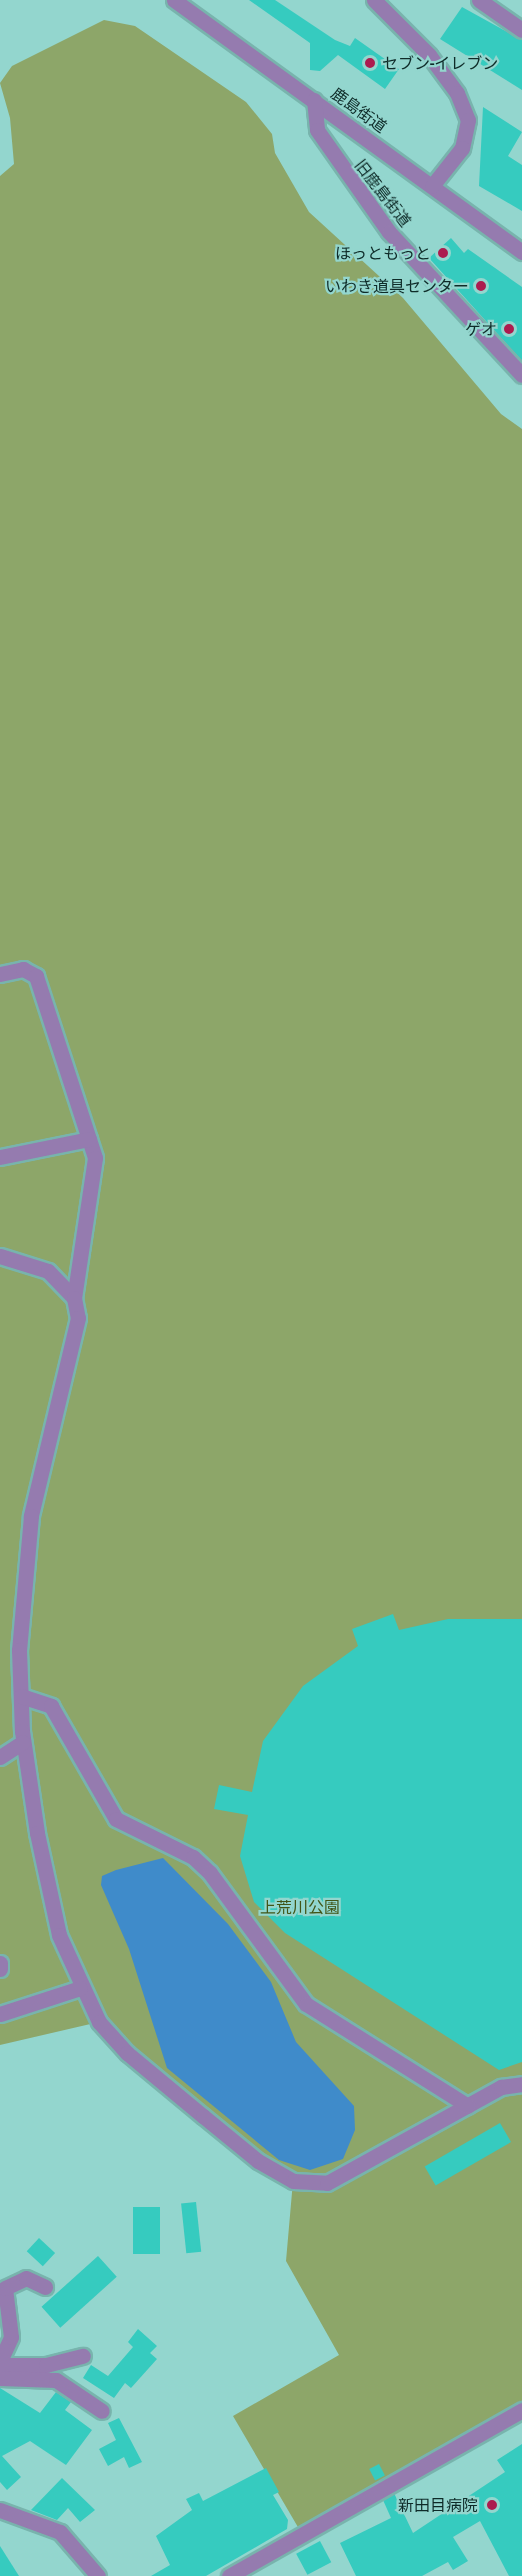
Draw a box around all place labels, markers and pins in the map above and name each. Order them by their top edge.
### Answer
place label: セブン-イレブン [382,53,498,73]
marker: セブン-イレブン [363,56,377,70]
place label: ほっともっと [335,243,431,263]
marker: ほっともっと [436,246,450,260]
place label: いわき道具センター [325,276,469,296]
marker: いわき道具センター [474,279,488,293]
place label: ゲオ [465,319,497,339]
marker: ゲオ [502,322,516,336]
place label: 新田目病院 [398,2495,478,2515]
marker: 新田目病院 [483,2496,501,2514]

